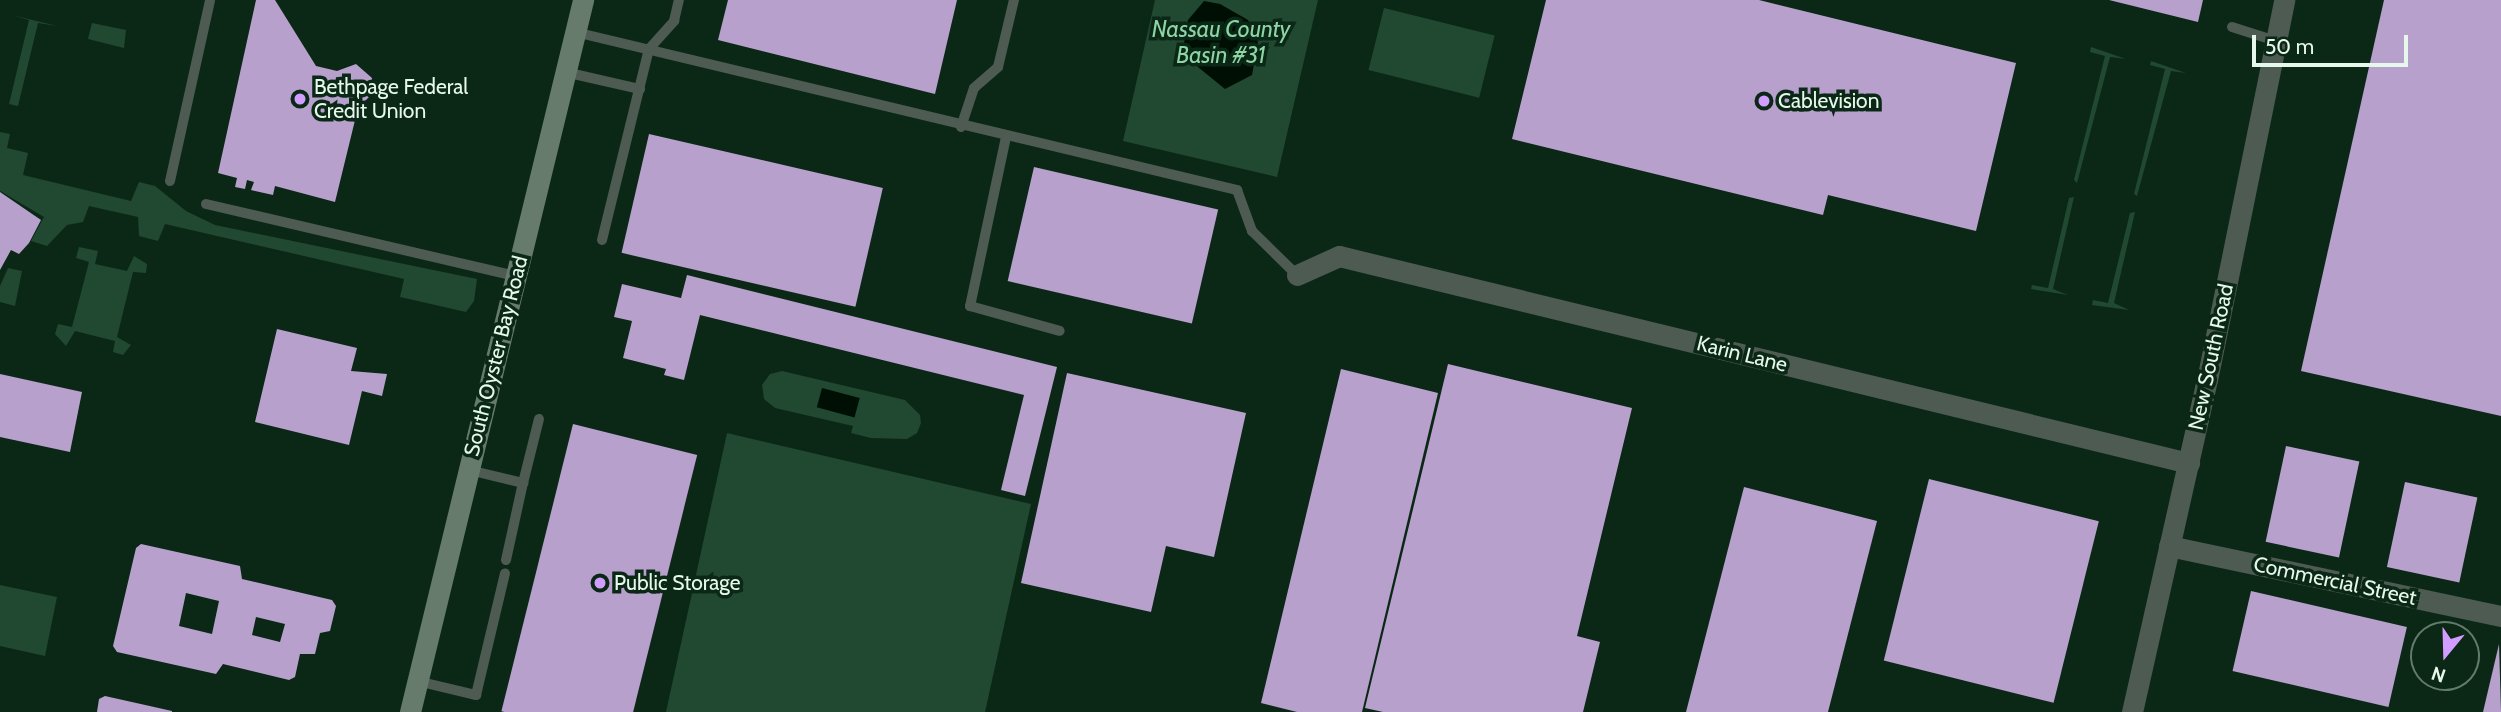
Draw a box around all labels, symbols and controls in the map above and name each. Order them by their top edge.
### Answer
water label: Nassau County Basin #31 [1152,15,1290,69]
scale bar [2256,21,2412,65]
text: 50 m [2265,34,2314,59]
place label: Bethpage Federal Credit Union [314,74,468,124]
place label: Cablevision [1778,88,1879,114]
marker: Bethpage Federal Credit Union [292,91,308,107]
marker: Cablevision [1756,93,1772,109]
street label: South Oyster Bay Road [459,253,533,459]
street label: New South Road [2183,282,2239,432]
street label: Karin Lane [1694,331,1790,377]
street label: Commercial Street [2251,551,2419,611]
place label: Public Storage [614,570,740,596]
marker: Public Storage [592,575,608,591]
north arrow [2410,621,2480,691]
text: N [2429,661,2449,687]

